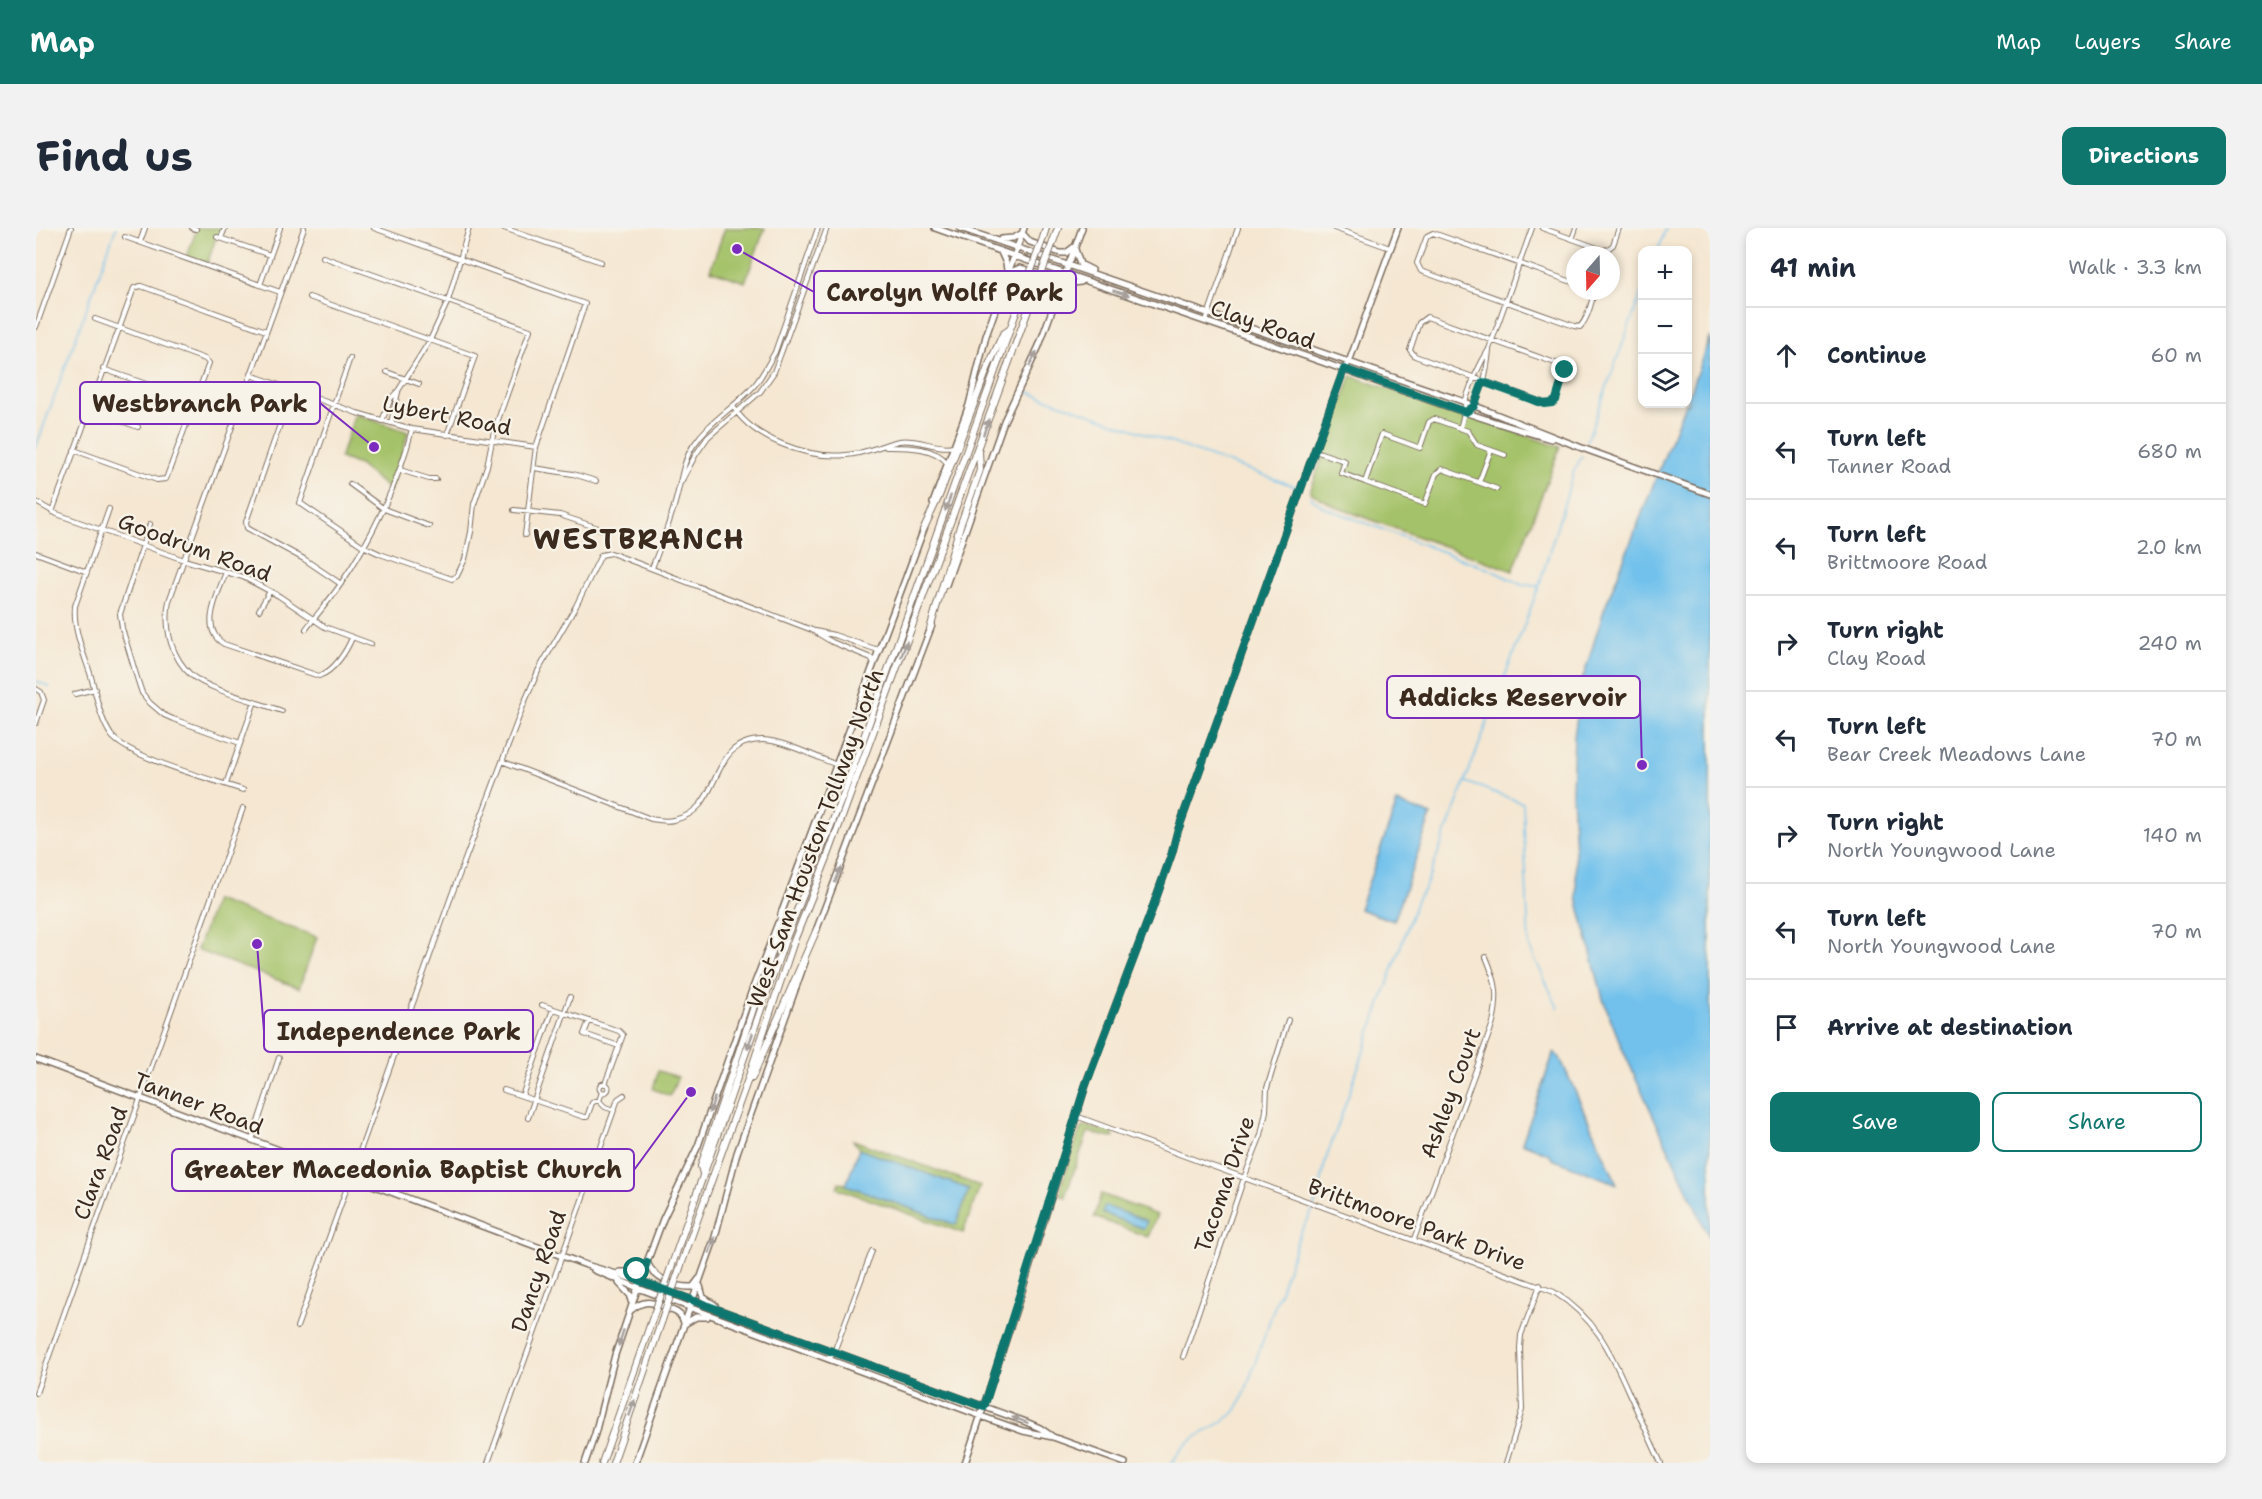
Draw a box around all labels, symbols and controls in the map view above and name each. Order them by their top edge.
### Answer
text: Map [30,23,95,61]
text: Map [1996,28,2041,56]
text: Layers [2074,28,2141,56]
text: Share [2174,28,2232,56]
button: Directions [2062,127,2226,185]
text: Find us [36,128,193,184]
north arrow [1566,246,1620,300]
map controls [1638,246,1692,408]
button: + [1638,246,1692,300]
text: 41 min [1770,250,1856,285]
text: Walk · 3.3 km [2068,254,2202,280]
callout: Carolyn Wolff Park [814,271,1076,313]
text: Carolyn Wolff Park [826,277,1064,309]
one-way arrow [1112,288,1130,298]
street label: Clay Road [1207,293,1319,356]
button: − [1638,300,1692,354]
icon: ahead [1770,339,1803,372]
text: Continue [1827,341,1927,370]
text: 60 m [2150,342,2202,368]
one-way arrow [1028,350,1037,367]
button: layers [1638,354,1692,408]
route end [1551,356,1577,382]
callout: Westbranch Park [80,382,320,424]
text: Westbranch Park [92,388,308,420]
street label: Lybert Road [380,389,514,442]
one-way arrow [981,418,991,436]
text: Turn left [1827,424,1926,453]
icon: left [1770,435,1803,468]
text: 680 m [2137,438,2202,464]
text: Tanner Road [1827,453,1951,479]
one-way arrow [942,494,952,512]
street label: Goodrum Road [114,506,276,589]
district label: WESTBRANCH [533,520,745,558]
text: Turn left [1827,520,1926,549]
icon: left [1770,531,1803,564]
text: 2.0 km [2136,534,2202,560]
text: Brittmoore Road [1827,549,1988,575]
text: Turn right [1827,616,1944,645]
icon: right [1770,627,1803,660]
text: 240 m [2137,630,2202,656]
one-way arrow [900,640,909,658]
text: Clay Road [1827,645,1926,671]
street label: West Sam Houston Tollway North [740,665,890,1012]
callout: Addicks Reservoir [1387,676,1640,718]
text: Addicks Reservoir [1399,682,1627,714]
text: Turn left [1827,712,1926,741]
icon: left [1770,723,1803,756]
text: 70 m [2150,726,2202,752]
text: Bear Creek Meadows Lane [1827,741,2086,767]
text: Turn right [1827,808,1944,837]
icon: right [1770,819,1803,852]
text: 140 m [2143,822,2202,848]
text: North Youngwood Lane [1827,837,2056,863]
one-way arrow [833,866,843,884]
text: Turn left [1827,904,1926,933]
icon: left [1770,915,1803,948]
text: 70 m [2150,918,2202,944]
text: North Youngwood Lane [1827,933,2056,959]
callout: Independence Park [264,1010,533,1052]
icon: arrive [1770,1011,1803,1044]
text: Arrive at destination [1827,1013,2073,1042]
text: Independence Park [277,1016,521,1048]
street label: Ashley Court [1413,1024,1488,1162]
one-way arrow [744,1032,754,1050]
street label: Tanner Road [130,1065,268,1141]
button: Save [1770,1092,1980,1152]
button: Share [1992,1092,2202,1152]
one-way arrow [707,1097,717,1115]
street label: Clara Road [67,1102,134,1224]
street label: Tacoma Drive [1188,1112,1261,1256]
callout: Greater Macedonia Baptist Church [172,1149,634,1191]
text: Greater Macedonia Baptist Church [184,1154,622,1186]
street label: Brittmoore Park Drive [1304,1172,1530,1277]
street label: Dancy Road [504,1206,573,1336]
one-way arrow [708,1236,718,1254]
route start [623,1257,649,1283]
one-way arrow [615,1329,625,1347]
one-way arrow [627,1399,637,1417]
one-way arrow [1011,1415,1029,1425]

